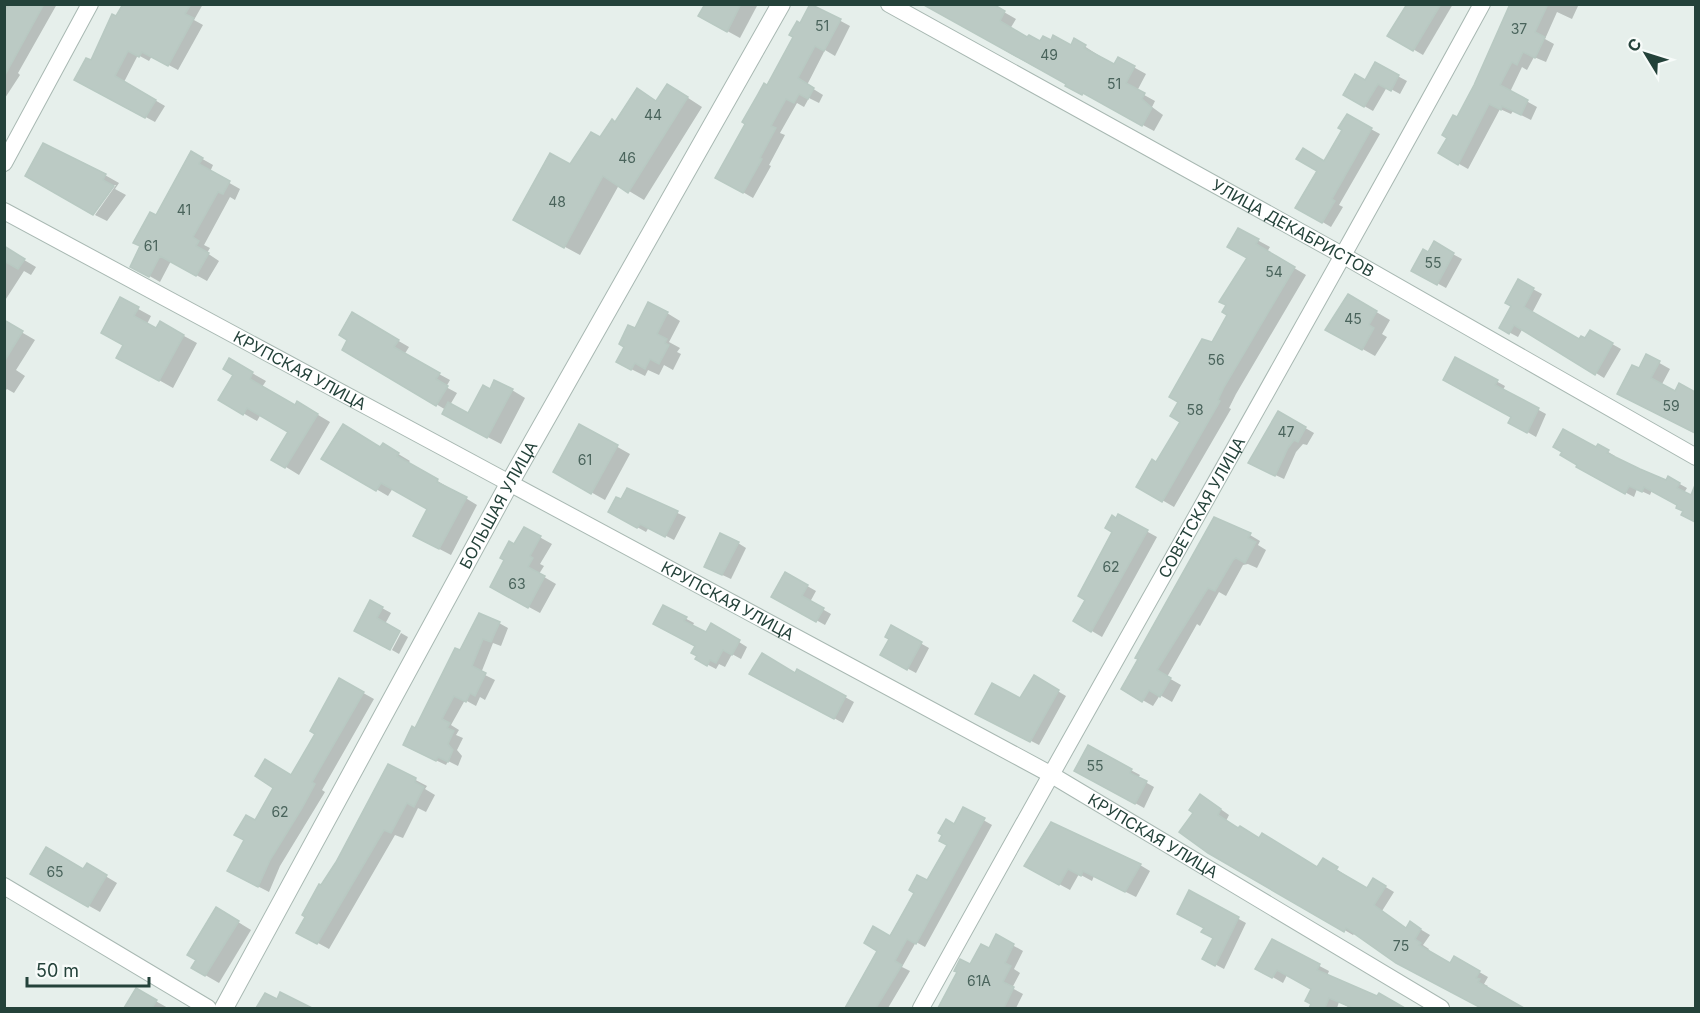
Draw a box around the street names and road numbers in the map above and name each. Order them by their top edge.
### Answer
street label: УЛИЦА ДЕКАБРИСТОВ [1208,175,1378,281]
street label: КРУПСКАЯ УЛИЦА [230,326,370,414]
street label: СОВЕТСКАЯ УЛИЦА [1154,433,1249,581]
street label: БОЛЬШАЯ УЛИЦА [455,437,541,572]
street label: КРУПСКАЯ УЛИЦА [658,557,798,644]
street label: КРУПСКАЯ УЛИЦА [1084,789,1222,882]

